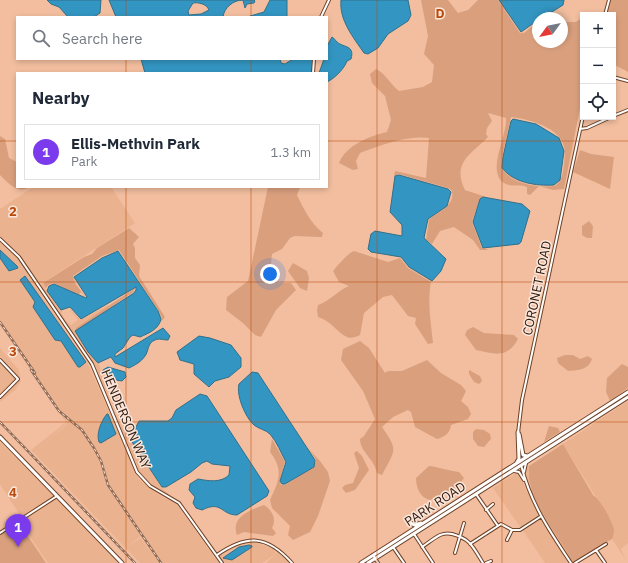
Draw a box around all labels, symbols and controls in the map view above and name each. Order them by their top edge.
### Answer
text: D [435,5,445,22]
north arrow [532,12,568,48]
map controls [580,12,616,120]
button: + [580,12,616,48]
search box [16,16,328,60]
icon: search [30,27,52,49]
text: Search here [62,29,142,48]
button: − [580,48,616,84]
button: locate [580,84,616,120]
text: Nearby [32,87,90,109]
text: Ellis-Methvin Park [71,134,200,153]
text: 1 [42,144,50,161]
text: 1.3 km [271,144,311,161]
text: Park [71,153,97,170]
text: 2 [9,203,17,220]
street label: CORONET ROAD [519,239,555,337]
your location [260,264,280,284]
text: 3 [9,343,17,360]
street label: HENDERSON WAY [97,367,155,472]
street label: PARK ROAD [401,478,469,530]
text: 4 [9,484,17,501]
pin: 1 [5,514,31,547]

